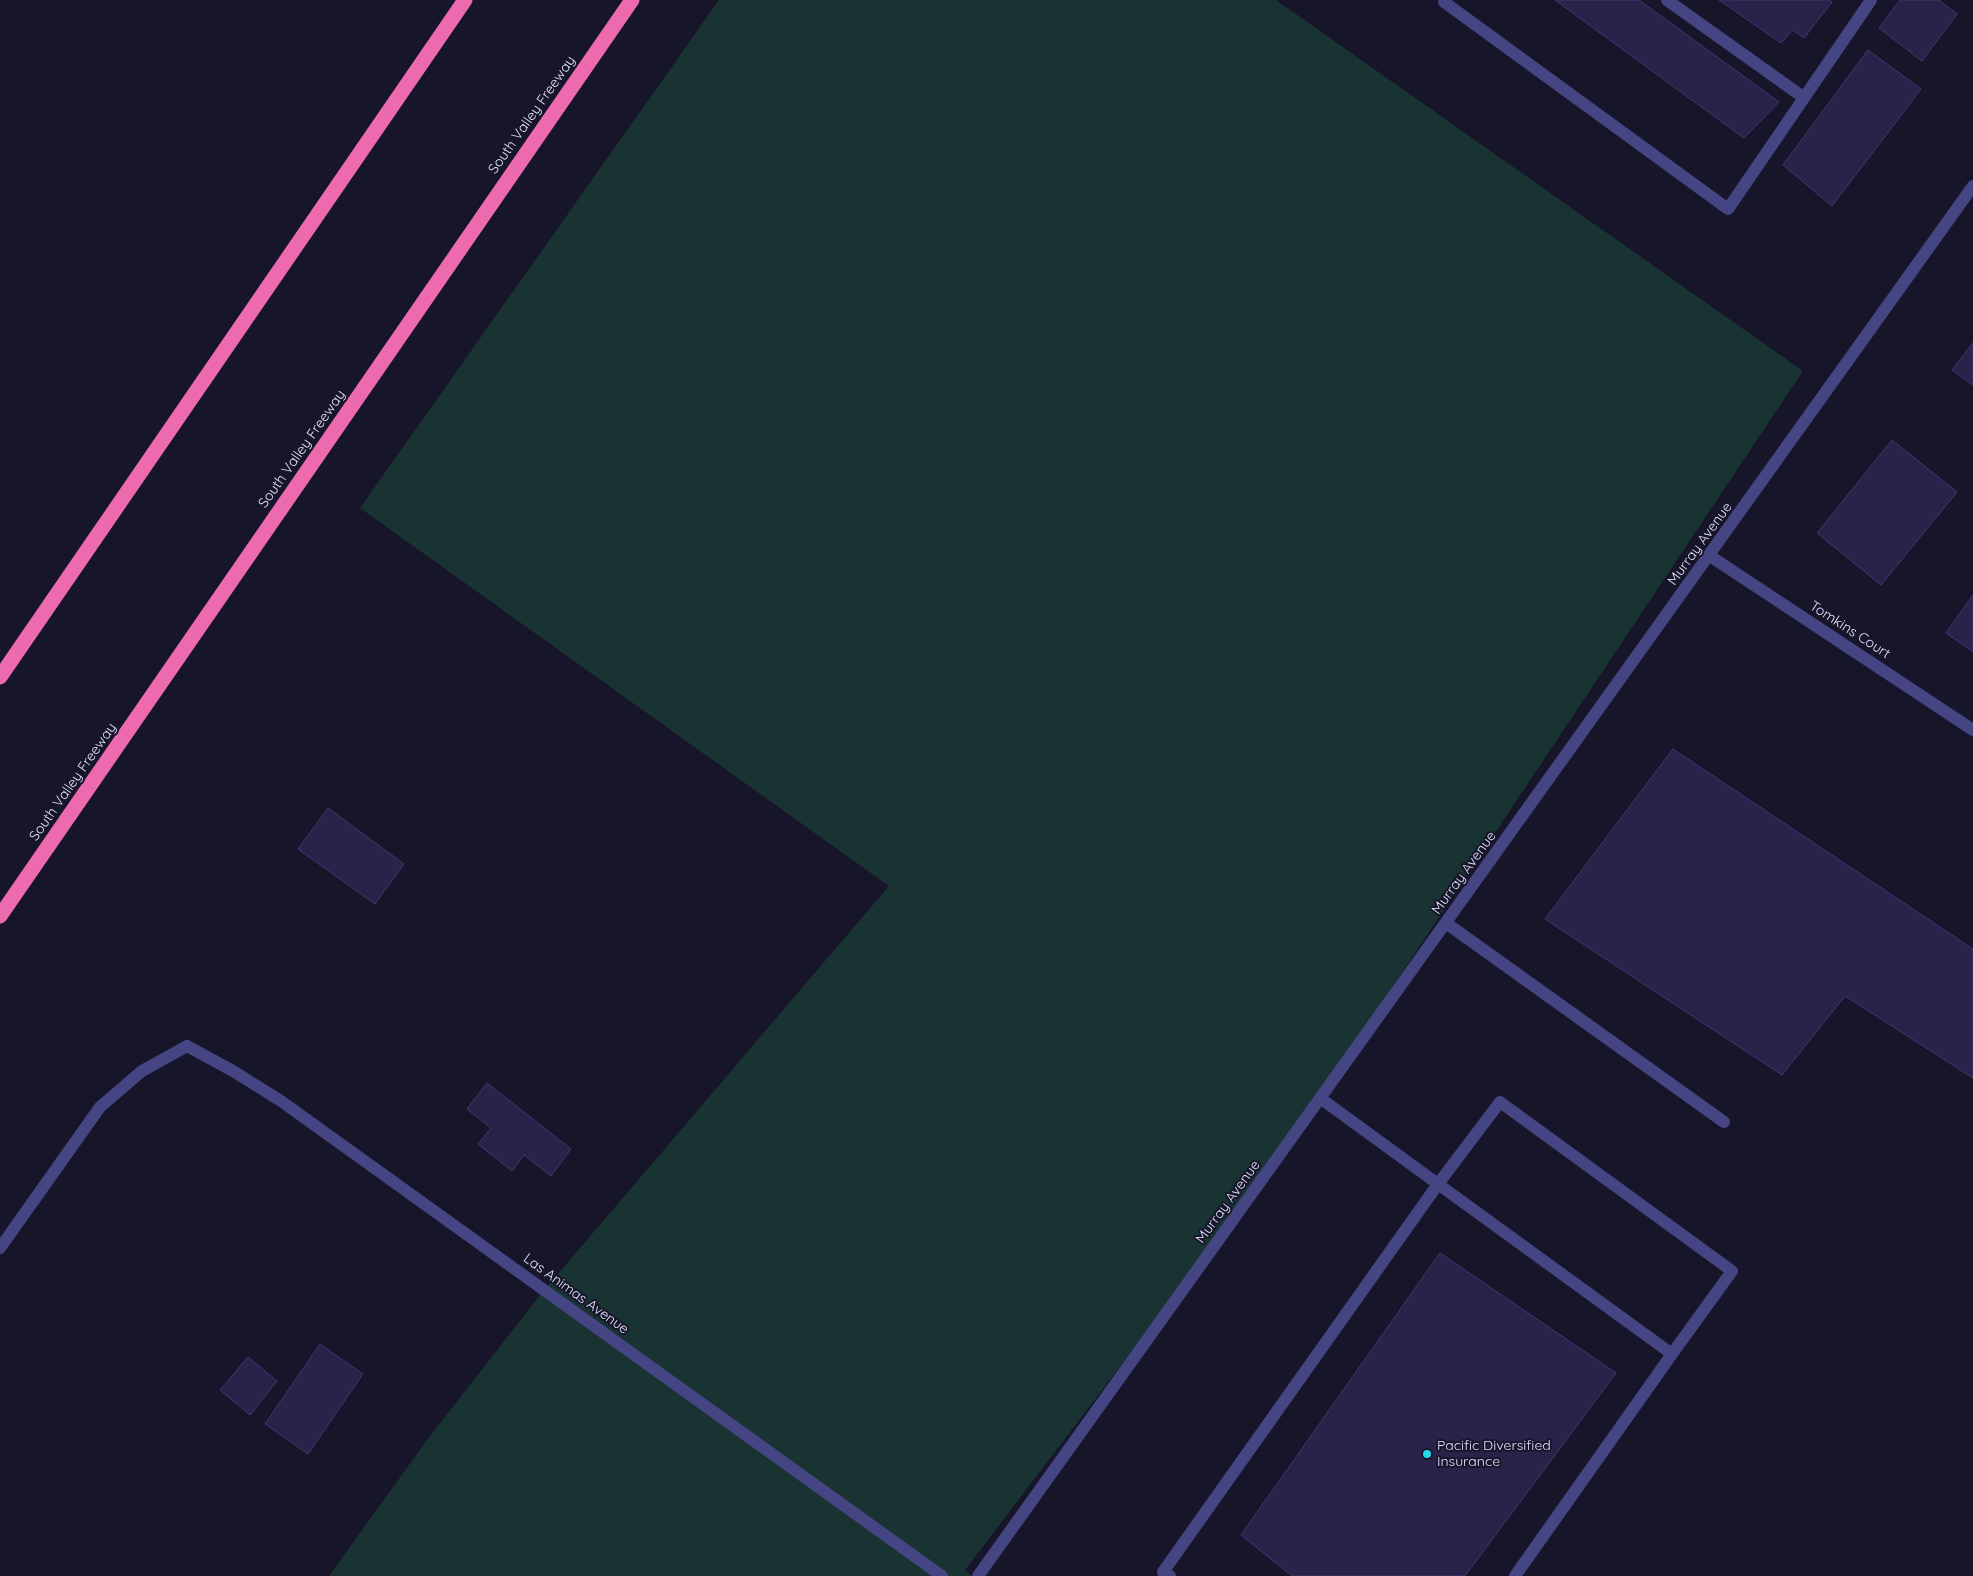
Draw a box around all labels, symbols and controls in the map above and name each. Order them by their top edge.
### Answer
street label: South Valley Freeway [485,53,579,177]
street label: South Valley Freeway [255,387,349,511]
street label: Murray Avenue [1664,499,1736,589]
street label: Tomkins Court [1807,598,1893,662]
street label: South Valley Freeway [26,720,120,844]
street label: Murray Avenue [1428,828,1500,918]
street label: Murray Avenue [1192,1157,1264,1247]
street label: Las Animas Avenue [520,1250,632,1338]
place label: Pacific Diversified Insurance [1437,1438,1551,1470]
marker: Pacific Diversified Insurance [1421,1448,1433,1460]

